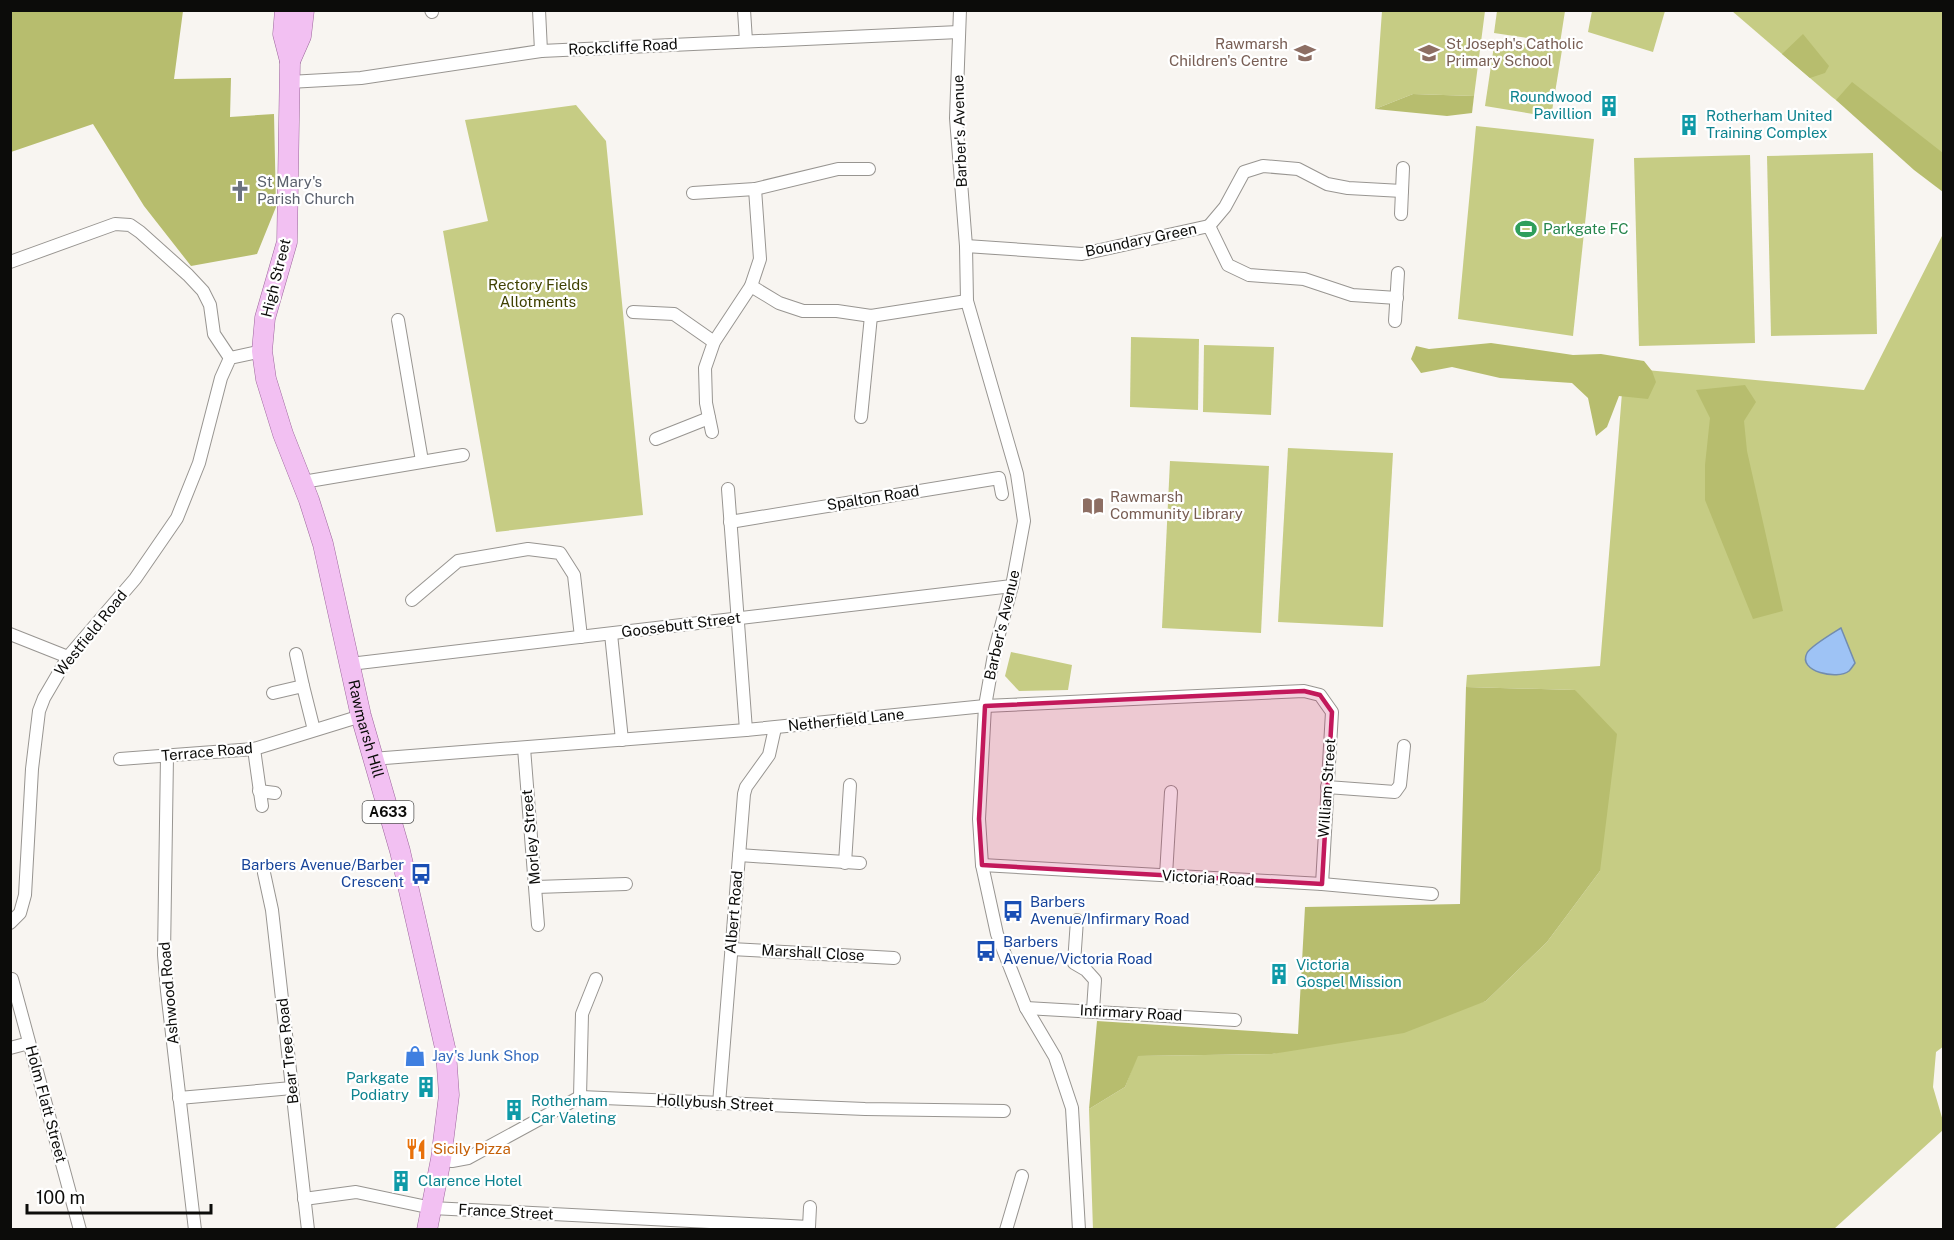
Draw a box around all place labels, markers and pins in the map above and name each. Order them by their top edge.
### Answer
place label: Rawmarsh Children's Centre [1169,35,1288,69]
place label: St Joseph's Catholic Primary School [1446,35,1584,69]
school or university icon: Rawmarsh Children's Centre [1293,41,1317,65]
school or university icon: St Joseph's Catholic Primary School [1417,41,1441,65]
place label: Roundwood Pavillion [1510,88,1592,122]
building icon: Roundwood Pavillion [1597,94,1621,118]
place label: Rotherham United Training Complex [1706,107,1832,141]
building icon: Rotherham United Training Complex [1677,113,1701,137]
place label: St Mary's Parish Church [257,173,354,207]
church icon: St Mary's Parish Church [228,179,252,203]
sports icon: Parkgate FC [1514,217,1538,241]
place label: Parkgate FC [1543,220,1629,237]
place label: Rawmarsh Community Library [1110,488,1243,522]
library icon: Rawmarsh Community Library [1081,494,1105,518]
place label: Barbers Avenue/Barber Crescent [241,856,404,890]
bus stop icon: Barbers Avenue/Barber Crescent [409,862,433,886]
place label: Barbers Avenue/Infirmary Road [1030,893,1189,927]
bus stop icon: Barbers Avenue/Infirmary Road [1001,899,1025,923]
place label: Barbers Avenue/Victoria Road [1003,933,1153,967]
bus stop icon: Barbers Avenue/Victoria Road [974,939,998,963]
place label: Victoria Gospel Mission [1296,956,1402,990]
building icon: Victoria Gospel Mission [1267,962,1291,986]
shop icon: Jay's Junk Shop [403,1044,427,1068]
place label: Jay's Junk Shop [432,1047,539,1064]
place label: Parkgate Podiatry [346,1069,409,1103]
building icon: Parkgate Podiatry [414,1075,438,1099]
place label: Rotherham Car Valeting [531,1092,616,1126]
building icon: Rotherham Car Valeting [502,1098,526,1122]
restaurant icon: Sicily Pizza [404,1137,428,1161]
place label: Sicily Pizza [433,1140,511,1157]
building icon: Clarence Hotel [389,1169,413,1193]
place label: Clarence Hotel [418,1172,522,1189]

